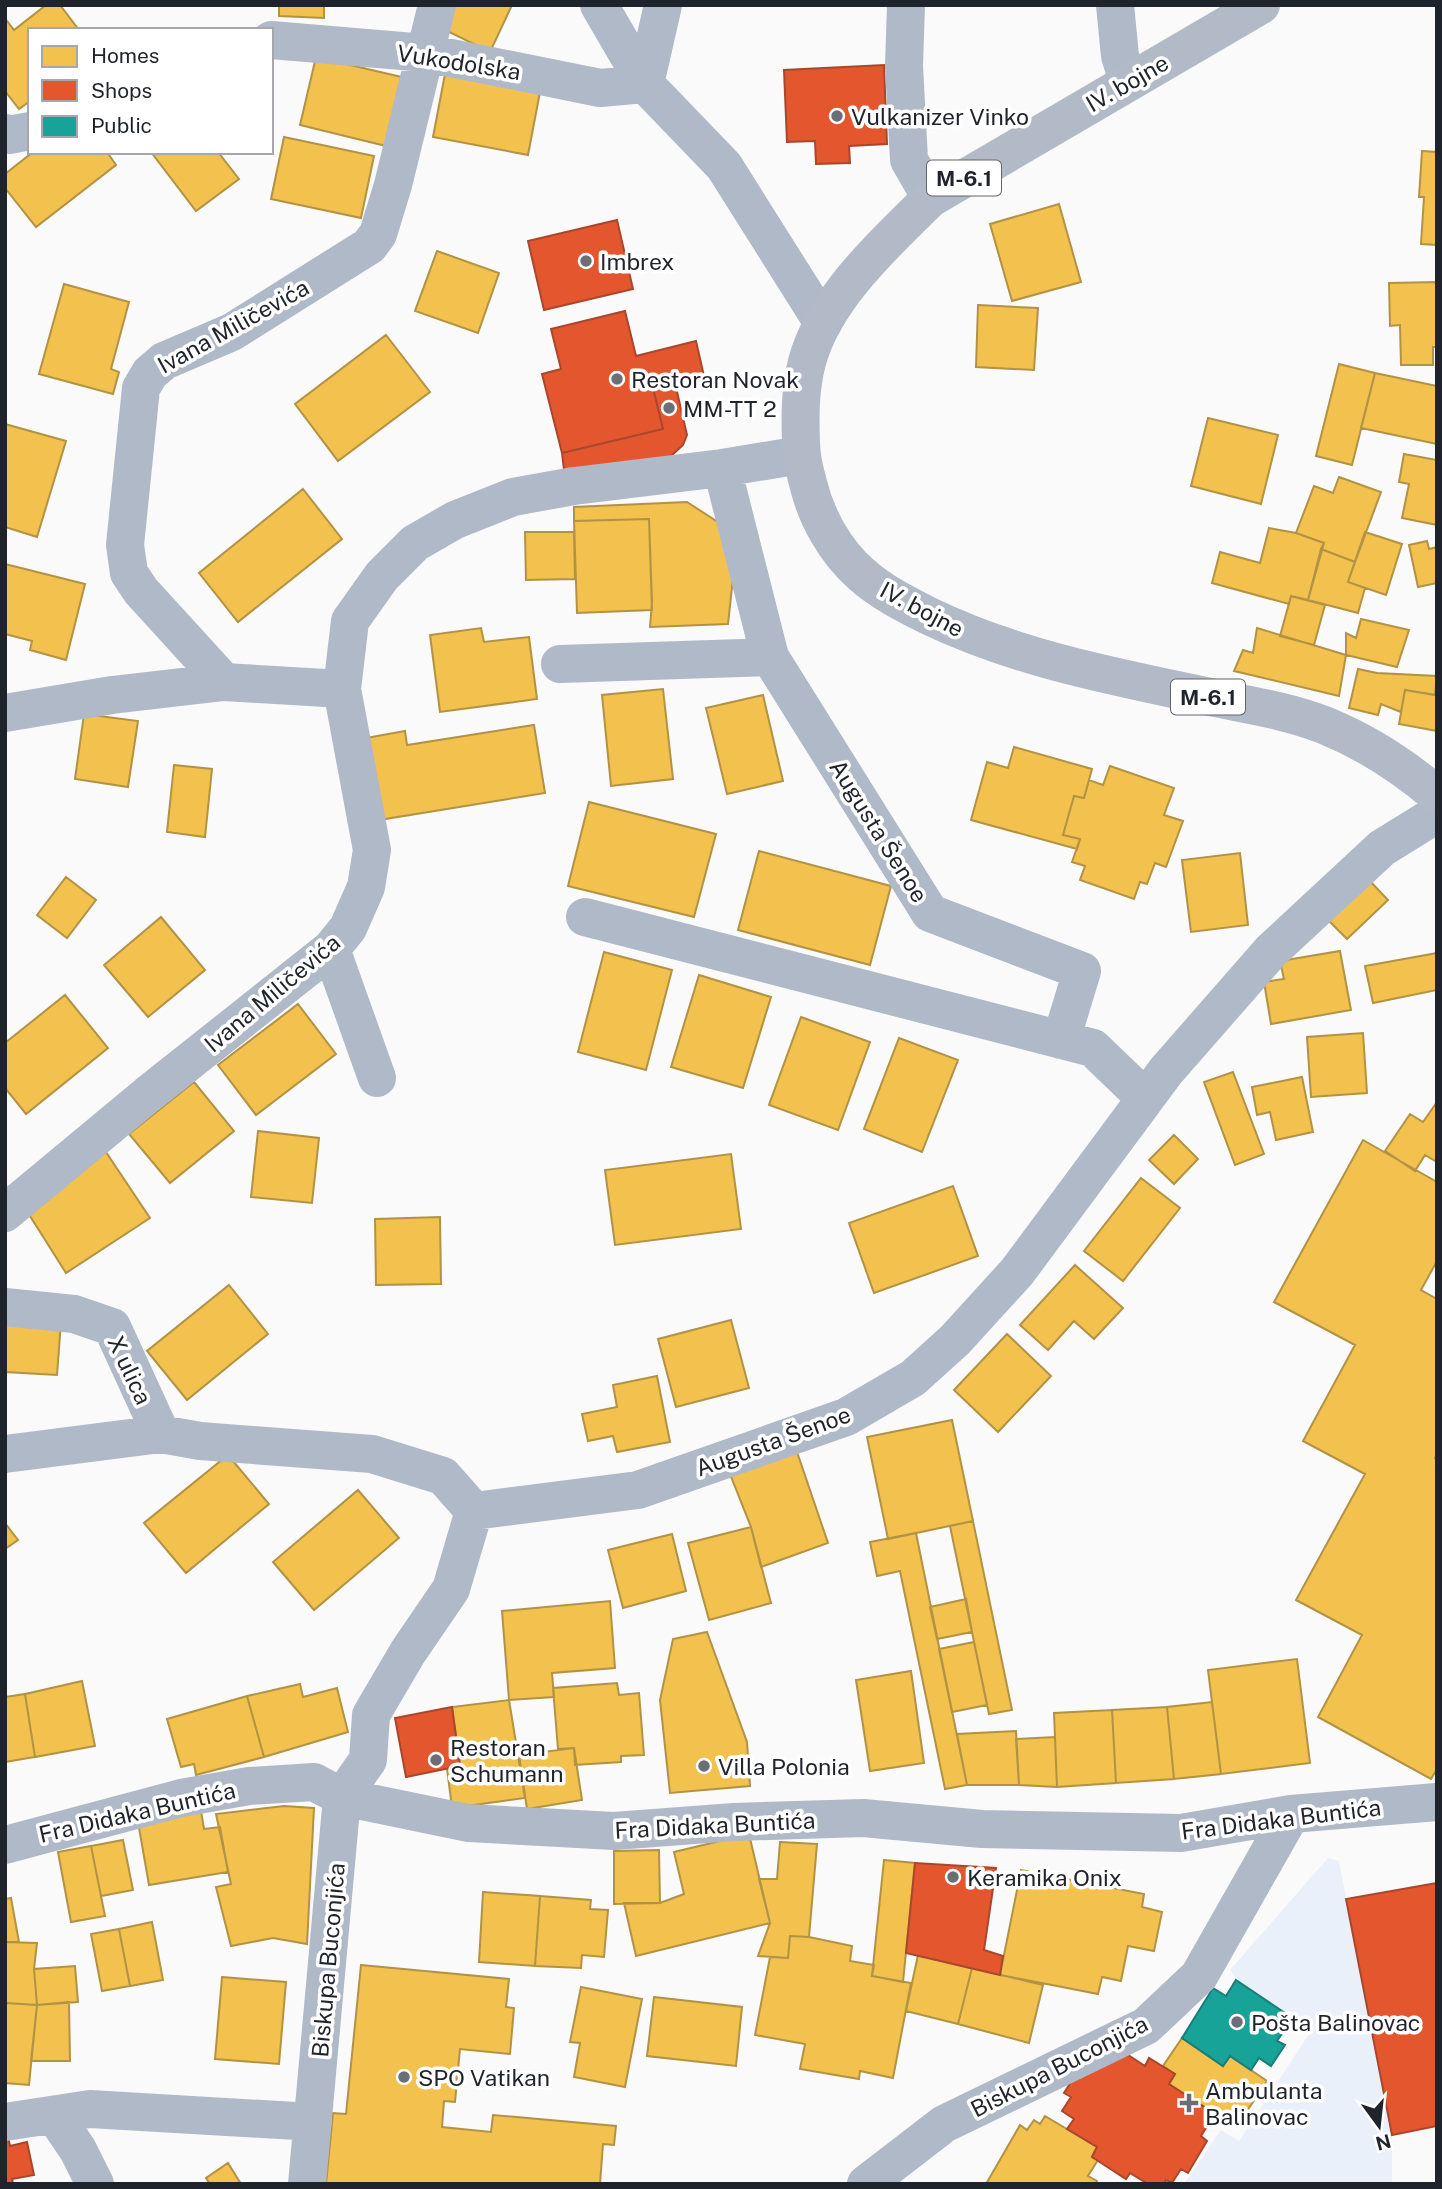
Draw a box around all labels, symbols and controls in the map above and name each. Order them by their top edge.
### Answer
legend [28,28,273,154]
street label: Vukodolska [395,39,523,85]
text: Homes [91,43,159,68]
street label: IV. bojne [1081,49,1173,117]
text: Shops [91,78,152,103]
place label: Vulkanizer Vinko [851,103,1029,130]
marker: Vulkanizer Vinko [829,108,845,124]
text: Public [91,113,152,138]
road number: M-6.1 [927,160,1001,196]
place label: Imbrex [600,248,674,275]
marker: Imbrex [578,253,594,269]
street label: Ivana Miličevića [153,273,313,379]
place label: Restoran Novak [631,366,799,393]
marker: Restoran Novak [609,371,625,387]
place label: MM-TT 2 [683,395,777,422]
marker: MM-TT 2 [661,400,677,416]
street label: IV. bojne [876,576,968,642]
road number: M-6.1 [1171,680,1245,714]
street label: Augusta Šenoe [824,755,934,907]
street label: Ivana Miličevića [199,928,345,1058]
street label: X ulica [102,1331,158,1409]
street label: Augusta Šenoe [692,1400,854,1482]
place label: Restoran Schumann [450,1734,564,1787]
marker: Restoran Schumann [428,1752,444,1768]
place label: Villa Polonia [718,1753,850,1780]
marker: Villa Polonia [696,1758,712,1774]
street label: Fra Didaka Buntića [36,1776,238,1848]
street label: Fra Didaka Buntića [1180,1793,1382,1845]
street label: Fra Didaka Buntića [614,1806,816,1844]
street label: Biskupa Buconjića [306,1862,350,2058]
place label: Keramika Onix [967,1864,1122,1891]
marker: Keramika Onix [945,1869,961,1885]
place label: Pošta Balinovac [1251,2009,1420,2036]
street label: Biskupa Buconjića [966,2010,1152,2122]
marker: Pošta Balinovac [1229,2014,1245,2030]
place label: SPO Vatikan [418,2064,550,2091]
marker: SPO Vatikan [396,2069,412,2085]
place label: Ambulanta Balinovac [1205,2077,1322,2130]
north arrow [1344,2091,1414,2161]
marker: Ambulanta Balinovac [1179,2093,1199,2113]
text: N [1373,2130,1393,2155]

